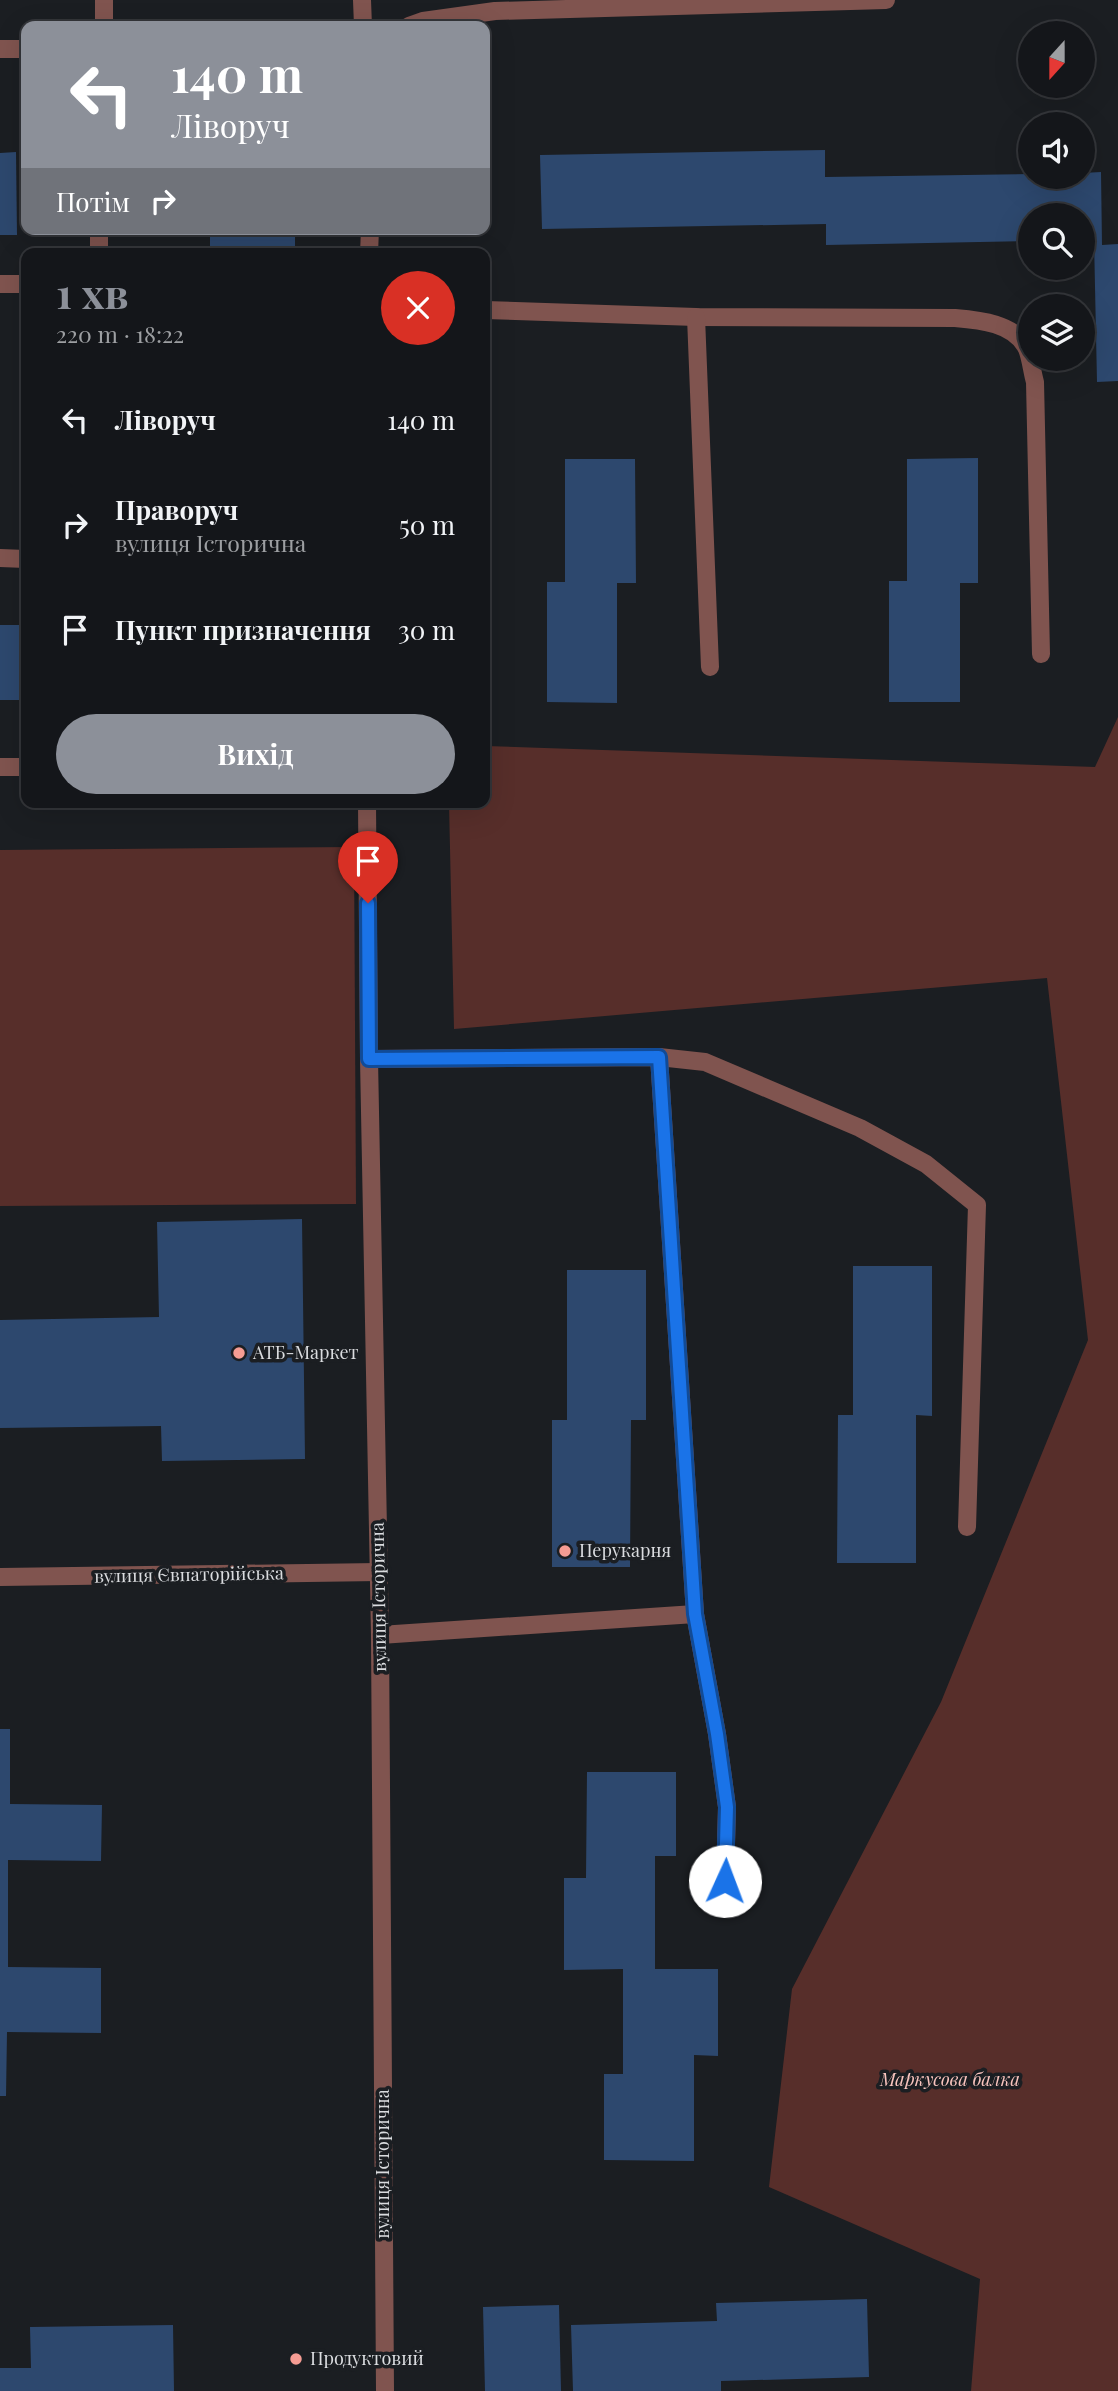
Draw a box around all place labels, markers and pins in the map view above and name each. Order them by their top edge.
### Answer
pin [338,831,398,903]
place label: АТБ-Маркет [252,1340,359,1364]
marker: АТБ-Маркет [231,1345,247,1361]
place label: Перукарня [579,1538,671,1562]
marker: Перукарня [557,1543,573,1559]
place label: Продуктовий [310,2346,424,2370]
marker: Продуктовий [288,2351,304,2367]

